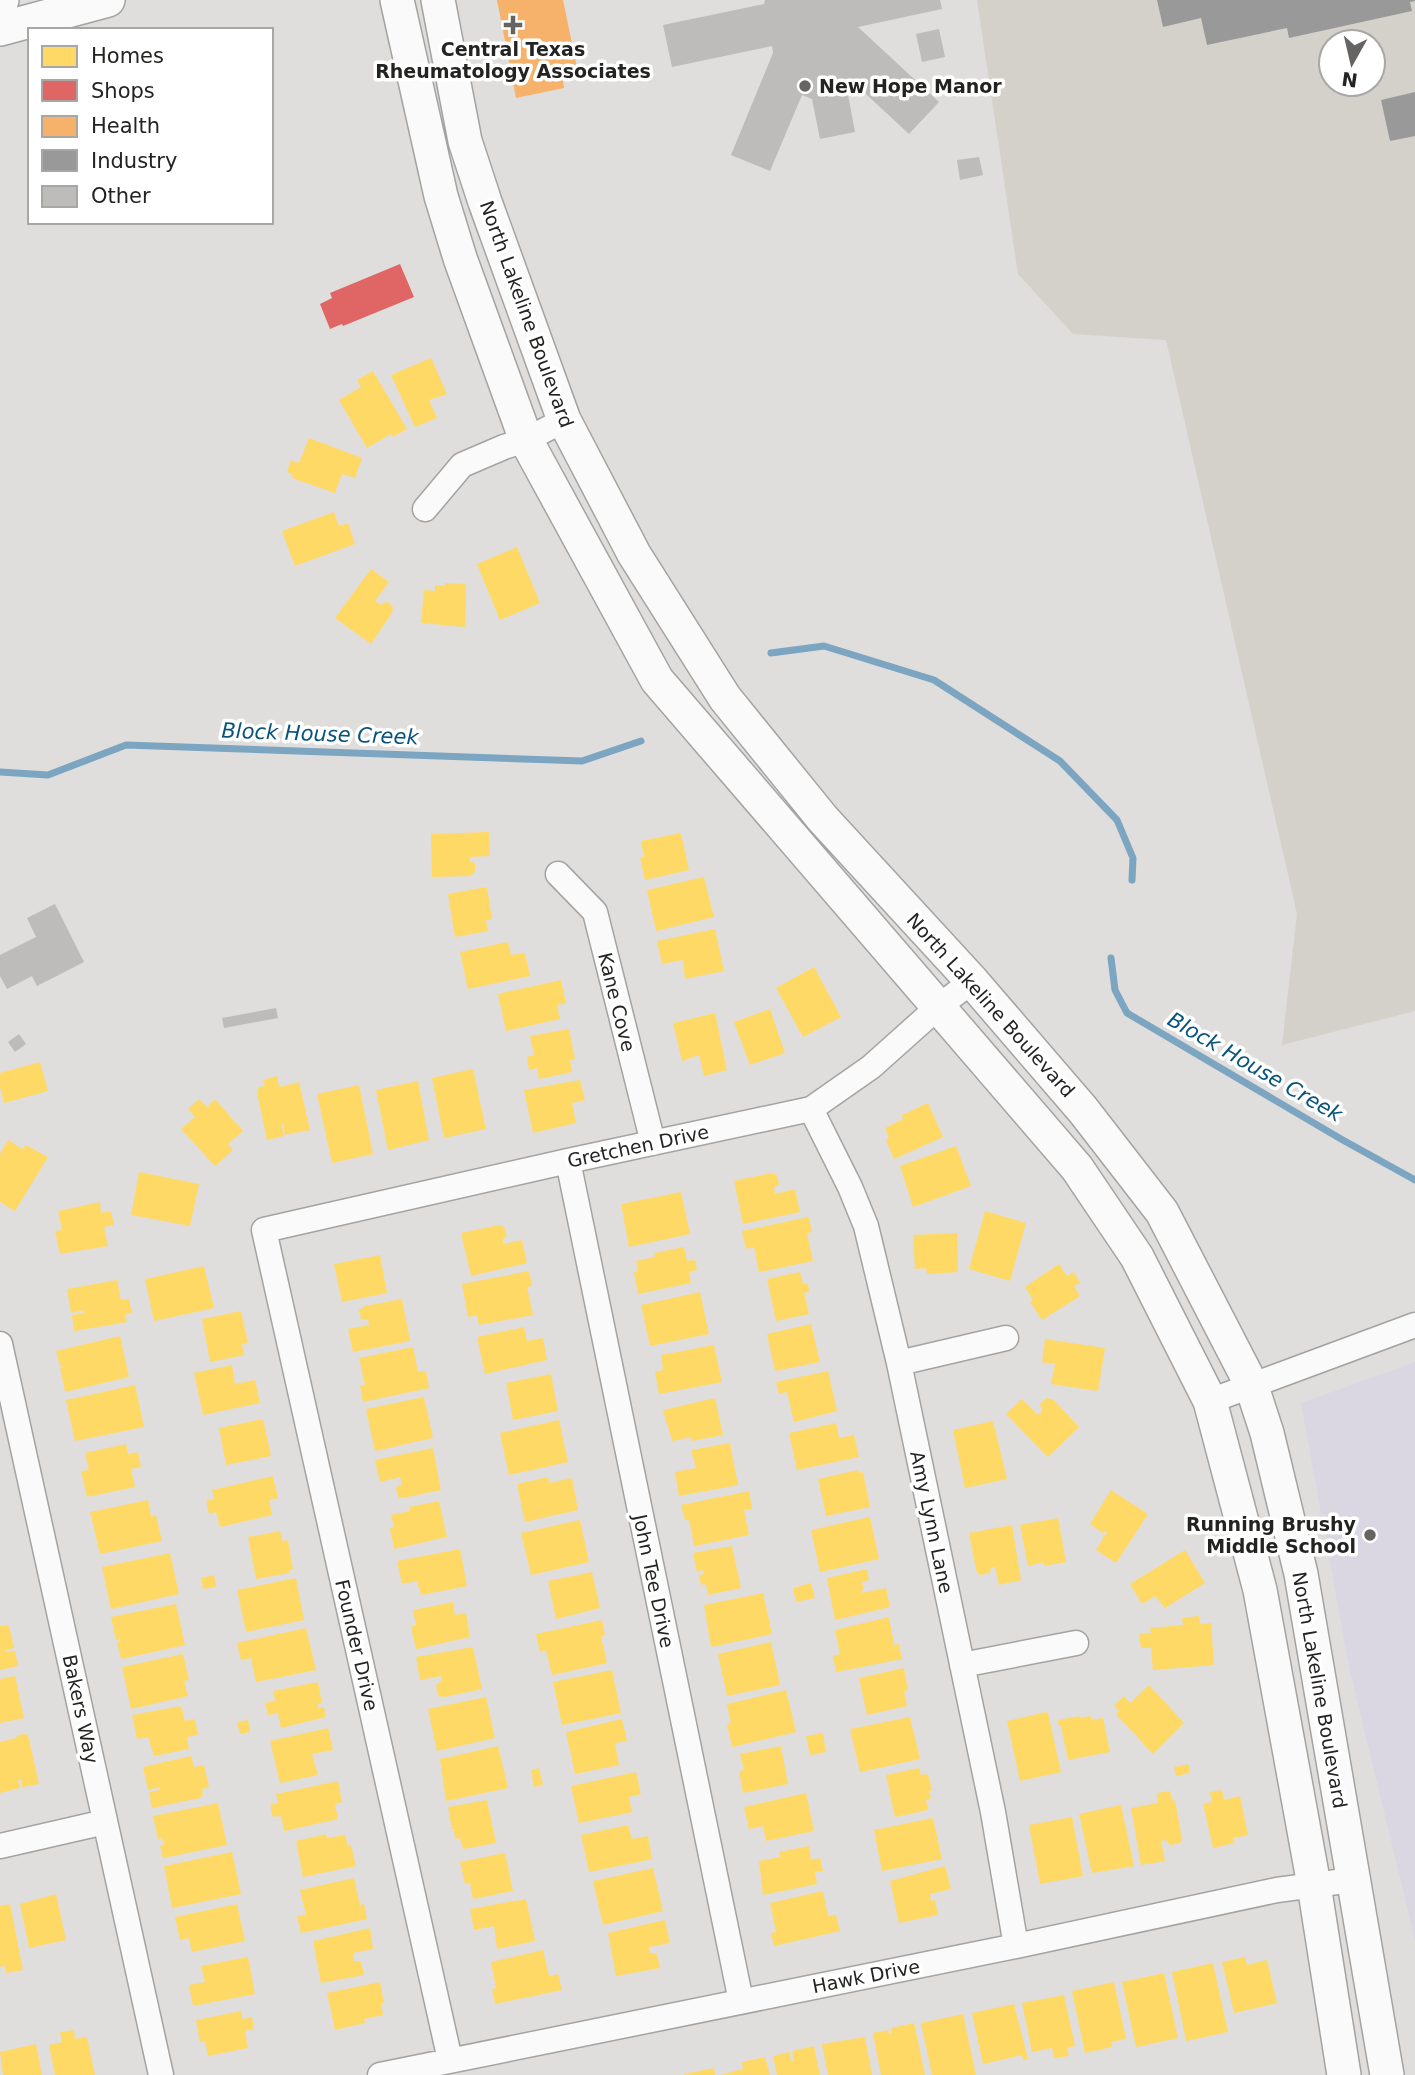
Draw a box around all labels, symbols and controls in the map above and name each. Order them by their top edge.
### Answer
marker: Central Texas Rheumatology Associates [503,15,523,35]
legend [28,28,273,224]
north arrow [1317,28,1387,98]
place label: Central Texas Rheumatology Associates [375,38,651,82]
text: Homes [91,44,164,68]
text: N [1340,68,1359,92]
place label: New Hope Manor [819,75,1002,97]
marker: New Hope Manor [797,78,813,94]
text: Shops [91,79,155,103]
text: Health [91,114,160,138]
text: Industry [91,149,177,173]
text: Other [91,184,151,208]
street label: North Lakeline Boulevard [476,198,578,430]
water label: Block House Creek [221,719,420,749]
street label: North Lakeline Boulevard [903,909,1079,1101]
street label: Kane Cove [594,950,640,1054]
water label: Block House Creek [1164,1007,1347,1127]
street label: Gretchen Drive [565,1120,711,1172]
street label: Amy Lynn Lane [906,1449,958,1595]
street label: John Tee Drive [629,1511,679,1650]
place label: Running Brushy Middle School [1186,1513,1357,1557]
marker: Running Brushy Middle School [1362,1527,1378,1543]
street label: North Lakeline Boulevard [1288,1570,1352,1810]
street label: Founder Drive [331,1577,383,1713]
street label: Bakers Way [59,1652,103,1766]
street label: Hawk Drive [810,1955,922,1997]

